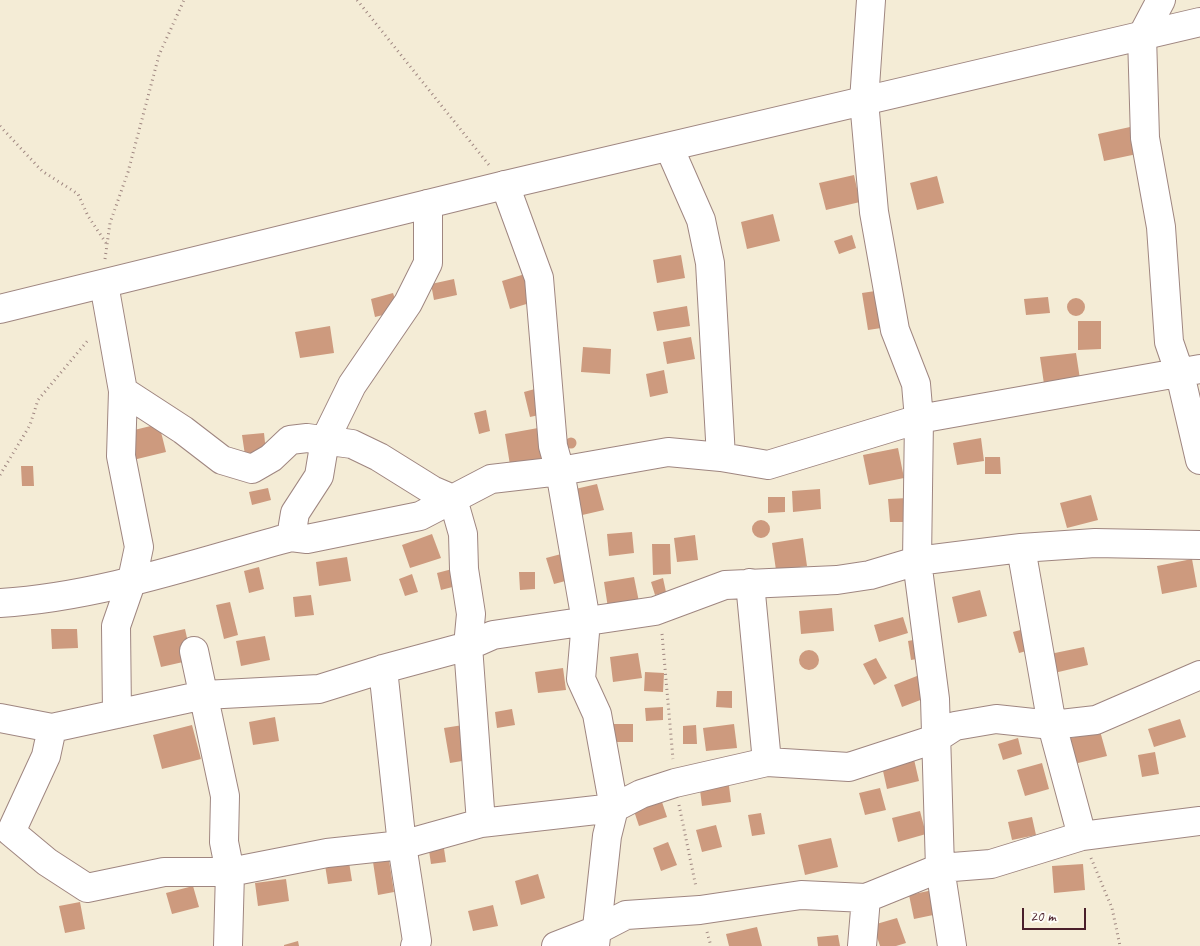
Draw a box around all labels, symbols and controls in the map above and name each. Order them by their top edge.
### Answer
scale bar [1025,898,1089,930]
text: 20 m [1030,907,1056,926]

